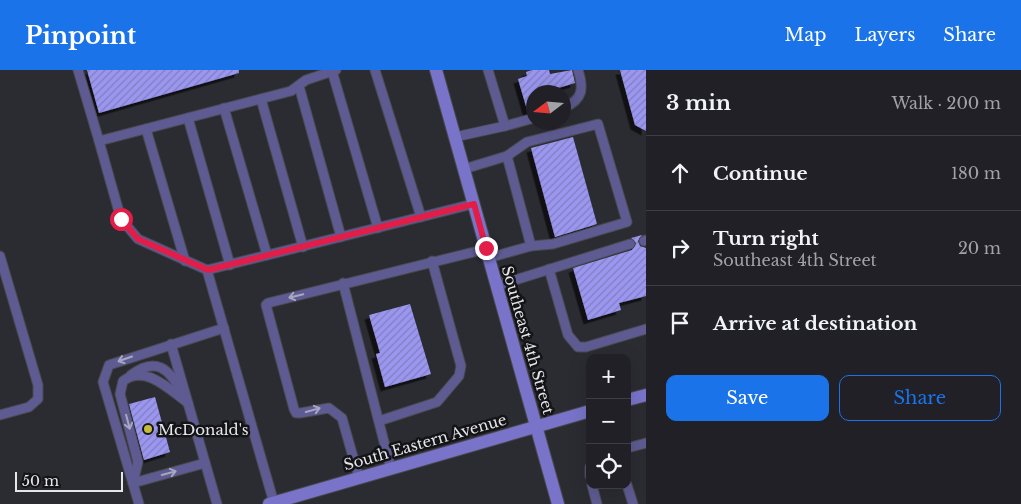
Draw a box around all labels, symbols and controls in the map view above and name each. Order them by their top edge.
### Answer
text: Pinpoint [25,21,136,50]
text: Map [785,24,826,46]
text: Layers [854,24,915,46]
text: Share [943,24,996,46]
north arrow [526,85,571,130]
text: 3 min [666,90,731,116]
text: Walk · 200 m [892,93,1001,113]
icon: ahead [666,159,694,187]
text: Continue [713,162,808,185]
text: 180 m [951,163,1001,183]
route start [110,208,133,231]
text: Turn right [713,227,819,250]
icon: right [666,234,694,262]
route end [475,237,498,260]
text: 20 m [958,238,1001,258]
text: Southeast 4th Street [713,250,877,270]
street label: Southeast 4th Street [498,264,558,417]
one-way arrow [288,291,304,301]
icon: arrive [666,309,694,337]
text: Arrive at destination [713,312,917,335]
map controls [586,354,631,489]
button: + [586,354,631,399]
one-way arrow [118,355,133,364]
button: Save [666,375,829,421]
button: Share [839,375,1001,421]
button: − [586,399,631,444]
one-way arrow [305,405,321,414]
street label: South Eastern Avenue [341,410,509,474]
one-way arrow [123,414,133,430]
place label: McDonald's [158,420,249,439]
marker: McDonald's [142,423,154,435]
button: locate [586,444,631,489]
one-way arrow [161,468,177,477]
scale bar [15,469,122,492]
text: 50 m [22,472,59,490]

